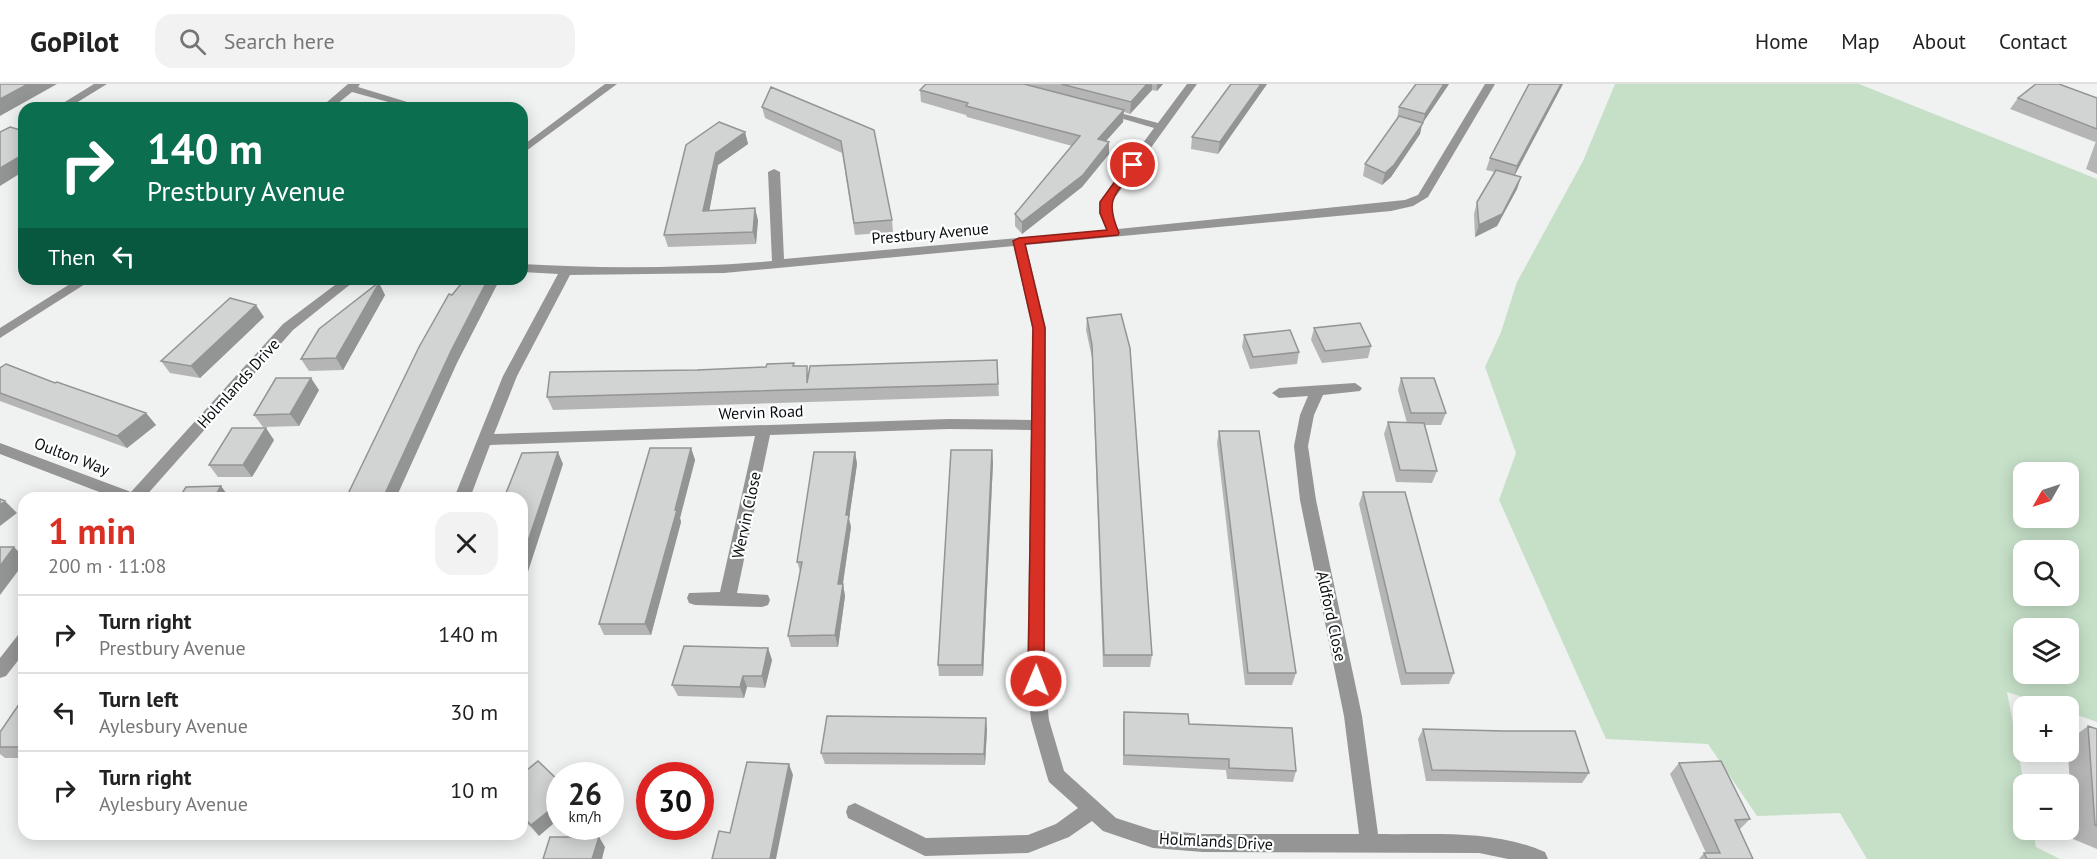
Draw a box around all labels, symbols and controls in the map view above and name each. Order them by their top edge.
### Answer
search box [155,14,575,68]
text: GoPilot [30,23,119,60]
icon: search [176,25,209,58]
text: Search here [224,27,335,55]
text: Home [1755,28,1808,55]
text: Map [1841,28,1880,55]
text: About [1913,28,1966,55]
text: Contact [1999,28,2067,55]
text: 140 m [147,121,263,176]
icon: right [48,126,126,204]
pin [1107,139,1158,190]
icon: arrive [1116,148,1149,181]
text: Prestbury Avenue [147,174,345,208]
street label: Prestbury Avenue [871,218,989,248]
icon: left [107,240,140,273]
text: Then [48,243,95,271]
street label: Holmlands Drive [192,334,284,432]
street label: Wervin Road [718,401,804,423]
street label: Oulton Way [32,433,113,480]
north arrow [2013,462,2079,528]
map controls [2013,462,2079,840]
street label: Wervin Close [727,470,765,560]
text: 1 min [48,507,136,554]
button: close [435,512,498,575]
button: search [2013,540,2079,606]
text: 200 m · 11:08 [48,553,166,579]
street label: Aldford Close [1313,569,1351,663]
text: Turn right [99,607,191,635]
icon: right [48,618,81,651]
button: layers [2013,618,2079,684]
text: 140 m [438,620,498,648]
text: Prestbury Avenue [99,635,246,661]
position arrow [1004,649,1068,713]
text: Turn left [99,685,179,713]
icon: left [48,696,81,729]
button: + [2013,696,2079,762]
text: 30 m [450,698,498,726]
text: Aylesbury Avenue [99,713,248,739]
speed limit sign: 30 [636,762,714,840]
text: Turn right [99,763,191,791]
icon: right [48,774,81,807]
text: 26 [568,774,602,813]
button: − [2013,774,2079,840]
text: 10 m [450,776,498,804]
text: Aylesbury Avenue [99,791,248,817]
text: km/h [569,807,601,826]
street label: Holmlands Drive [1159,828,1273,854]

